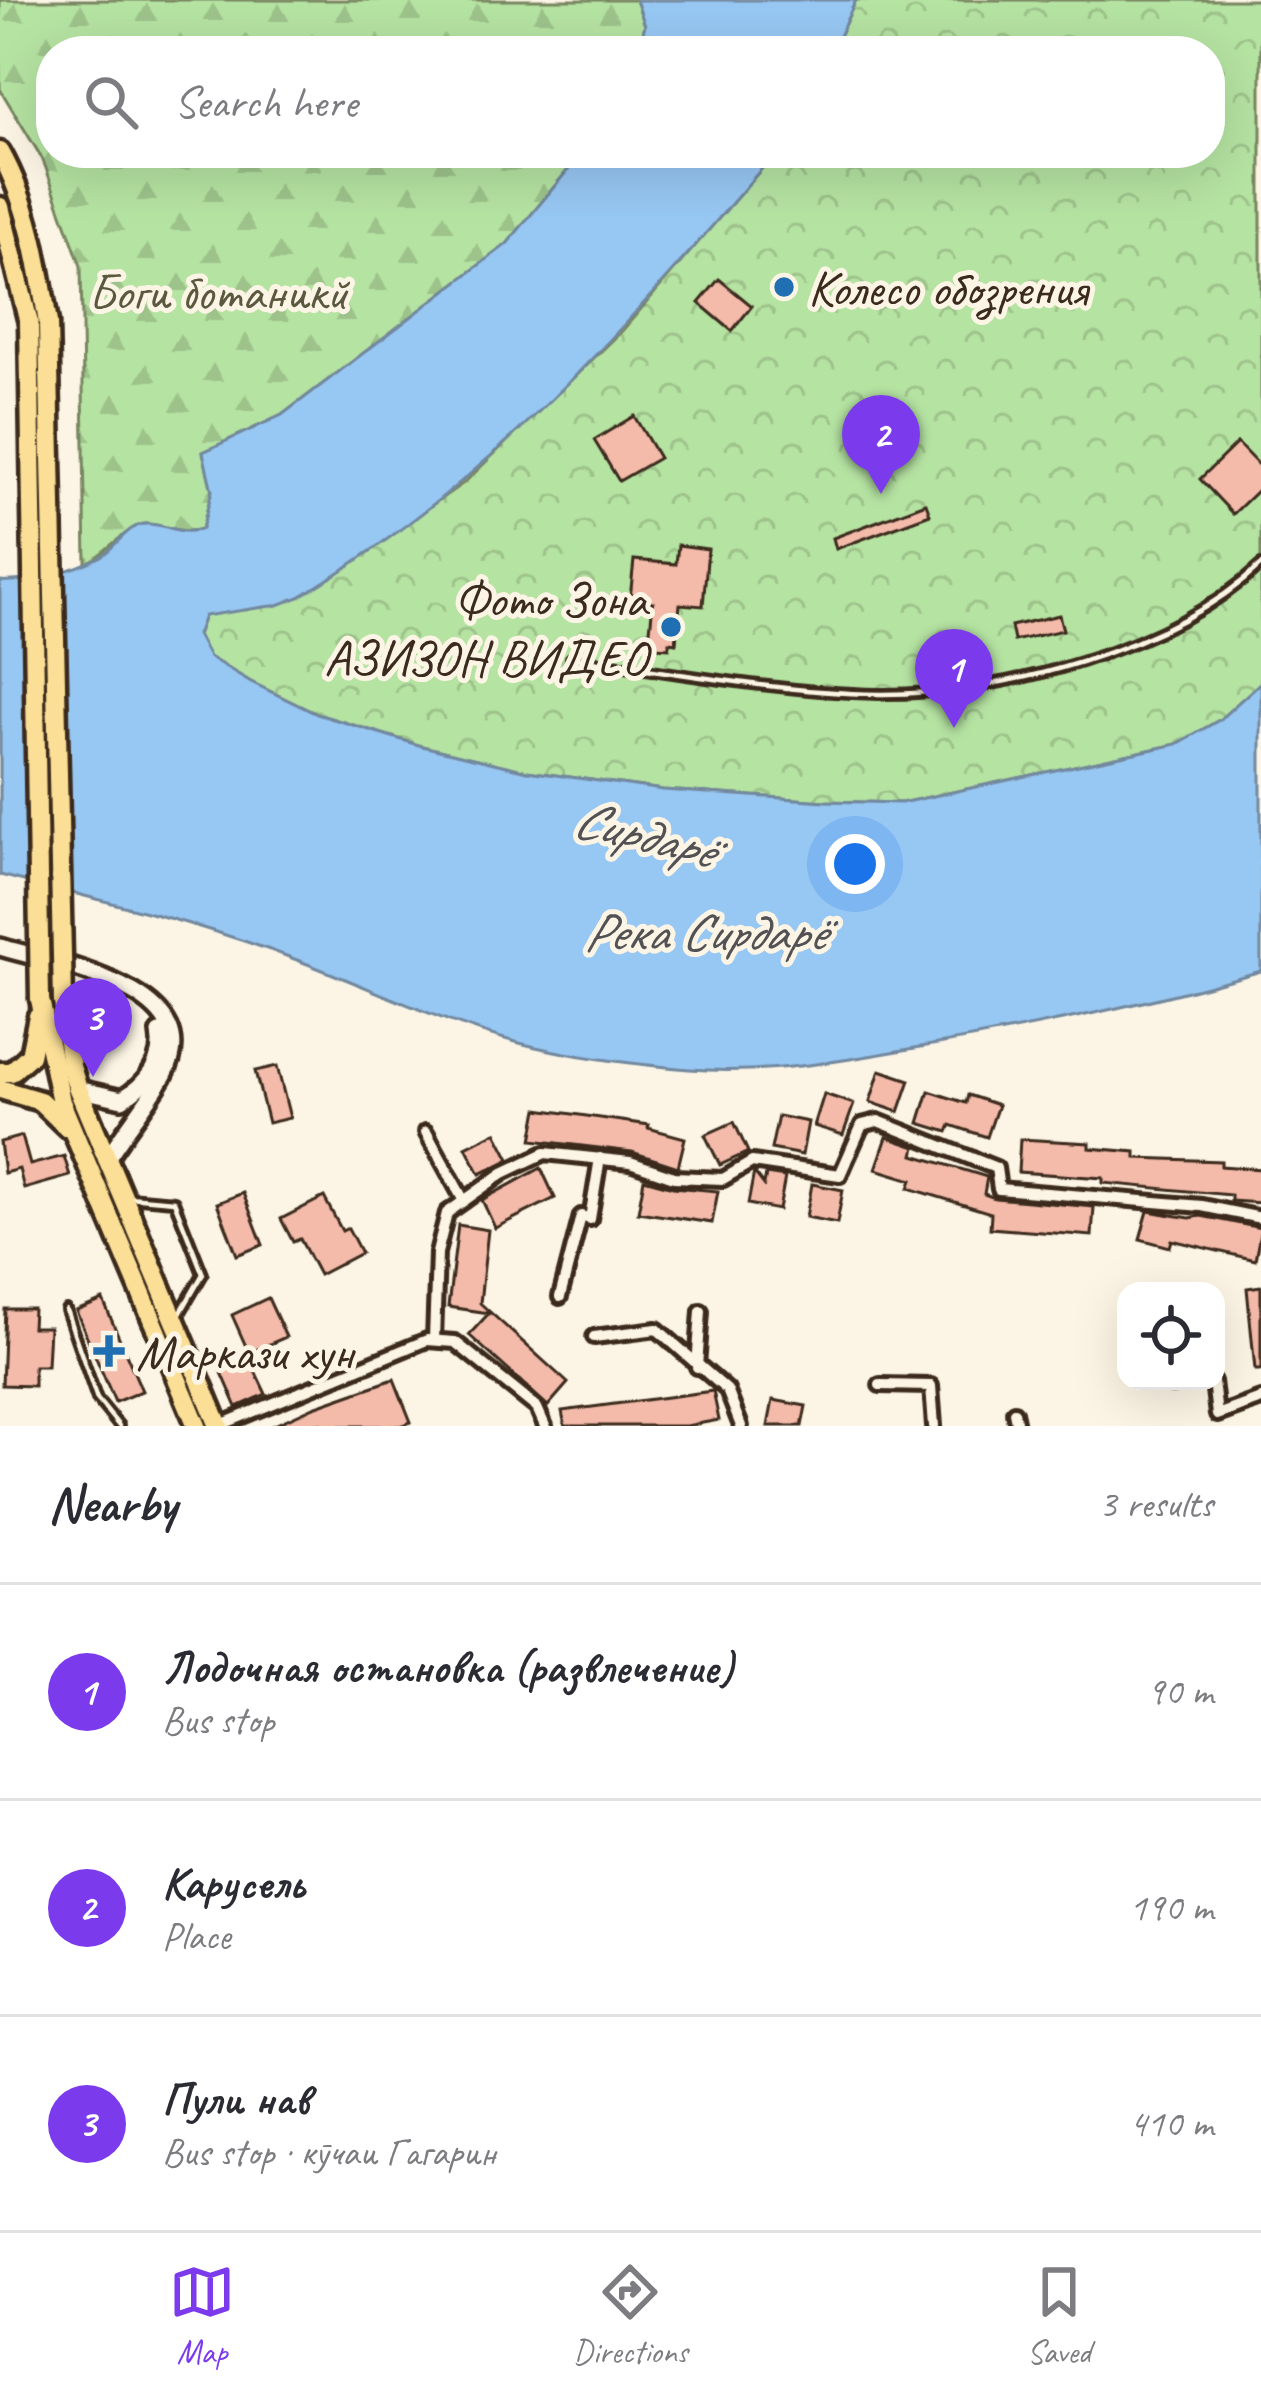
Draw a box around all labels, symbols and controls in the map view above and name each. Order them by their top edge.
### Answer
search box [36,36,1225,168]
icon: search [78,69,144,135]
text: Search here [174,74,357,131]
place label: Колесо обозрения [808,256,1090,320]
park label: Боги ботаникй [88,260,350,324]
marker: Колесо обозрения [771,274,797,300]
pin: 2 [842,395,920,494]
place label: Фото Зона АЗИЗОН ВИДЕО [324,567,652,690]
marker: Фото Зона АЗИЗОН ВИДЕО [658,614,684,640]
pin: 1 [915,629,993,728]
water label: Сирдарё [567,784,735,888]
your location [825,834,885,894]
water label: Река Сирдарё [584,898,839,966]
pin: 3 [54,978,132,1077]
map controls [1117,1282,1225,1390]
button: locate [1117,1282,1225,1390]
place label: Маркази хун [136,1320,357,1384]
marker: Маркази хун [93,1335,125,1367]
text: Nearby [48,1472,176,1536]
text: 3 results [1099,1480,1213,1529]
text: Лодочная остановка (развлечение) [162,1639,733,1696]
text: 1 [78,1667,96,1716]
text: 90 m [1147,1667,1213,1716]
text: Bus stop [162,1696,274,1745]
text: Карусель [162,1855,305,1912]
text: 2 [78,1883,96,1932]
text: 190 m [1129,1883,1213,1932]
text: Place [162,1912,230,1961]
text: Пули нав [162,2071,309,2128]
text: 3 [78,2099,96,2148]
text: 410 m [1129,2099,1213,2148]
text: Bus stop · кӯчаи Гагарин [162,2128,496,2177]
tab: Map [169,2259,235,2373]
tab: Directions [573,2259,688,2373]
tab: Saved [1026,2259,1092,2373]

